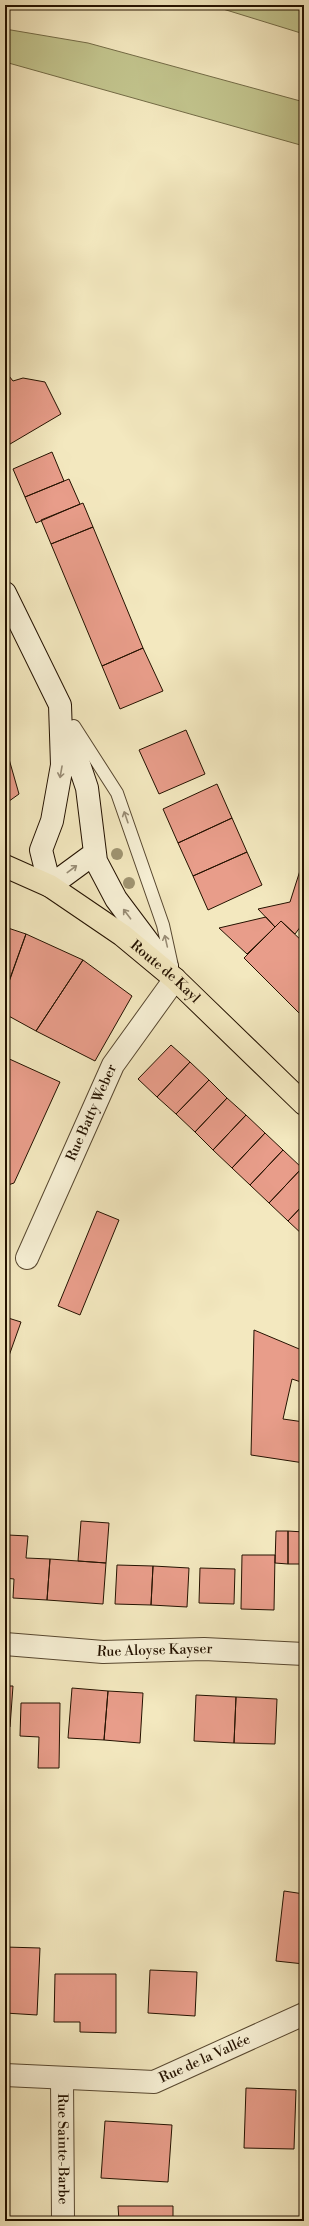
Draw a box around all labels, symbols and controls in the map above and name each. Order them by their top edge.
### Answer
one-way arrow [57,765,65,778]
one-way arrow [121,812,129,824]
one-way arrow [67,865,78,874]
one-way arrow [123,908,131,919]
one-way arrow [162,935,170,948]
street label: Route de Kayl [126,937,204,1007]
street label: Rue Batty Weber [62,1061,121,1164]
street label: Rue Aloyse Kayser [96,1640,213,1661]
street label: Rue de la Vallée [156,2030,253,2087]
street label: Rue Sainte-Barbe [53,2093,72,2205]

